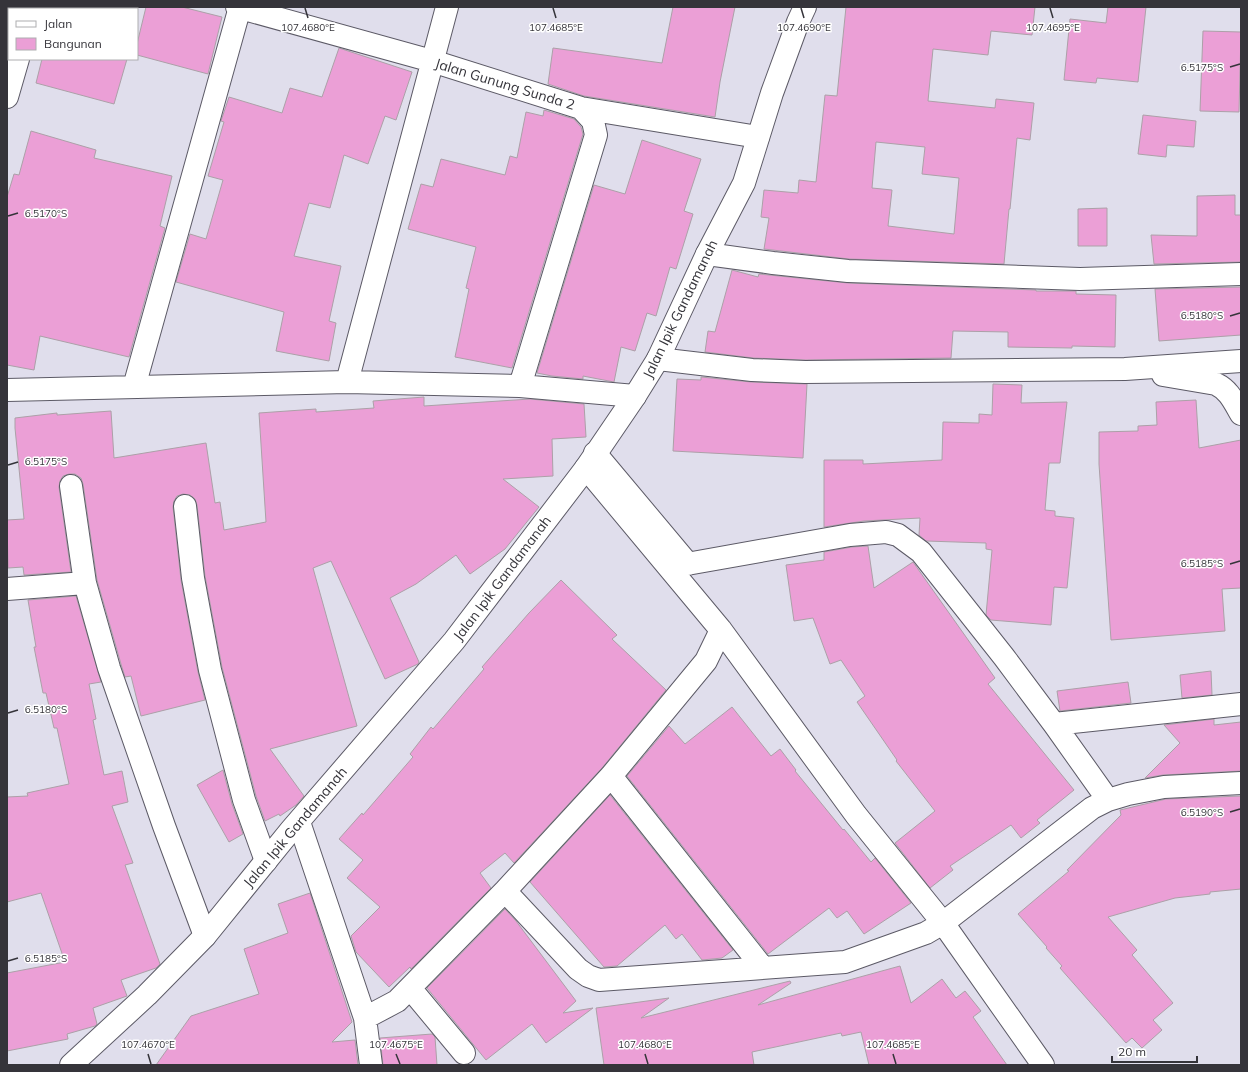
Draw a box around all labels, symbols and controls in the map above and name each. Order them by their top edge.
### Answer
legend [8,8,138,60]
text: Jalan [44,16,72,31]
text: 107.4680°E [281,21,335,34]
text: 107.4685°E [529,21,583,34]
text: 107.4690°E [777,21,831,34]
text: 107.4695°E [1026,21,1080,34]
text: Bangunan [44,36,102,51]
street label: Jalan Gunung Sunda 2 [433,54,577,114]
text: 6.5175°S [1181,61,1223,74]
text: 6.5170°S [25,207,67,220]
street label: Jalan Ipik Gandamanah [639,237,721,381]
text: 6.5180°S [1181,309,1223,322]
text: 6.5175°S [25,455,67,468]
street label: Jalan Ipik Gandamanah [449,512,555,644]
text: 6.5185°S [1181,557,1223,570]
text: 6.5180°S [25,703,67,716]
street label: Jalan Ipik Gandamanah [239,763,351,891]
text: 6.5190°S [1181,806,1223,819]
text: 6.5185°S [25,952,67,965]
text: 107.4670°E [121,1038,175,1051]
text: 107.4675°E [369,1038,423,1051]
text: 107.4680°E [618,1038,672,1051]
text: 107.4685°E [866,1038,920,1051]
scale bar [1112,1038,1197,1064]
text: 20 m [1118,1044,1146,1059]

